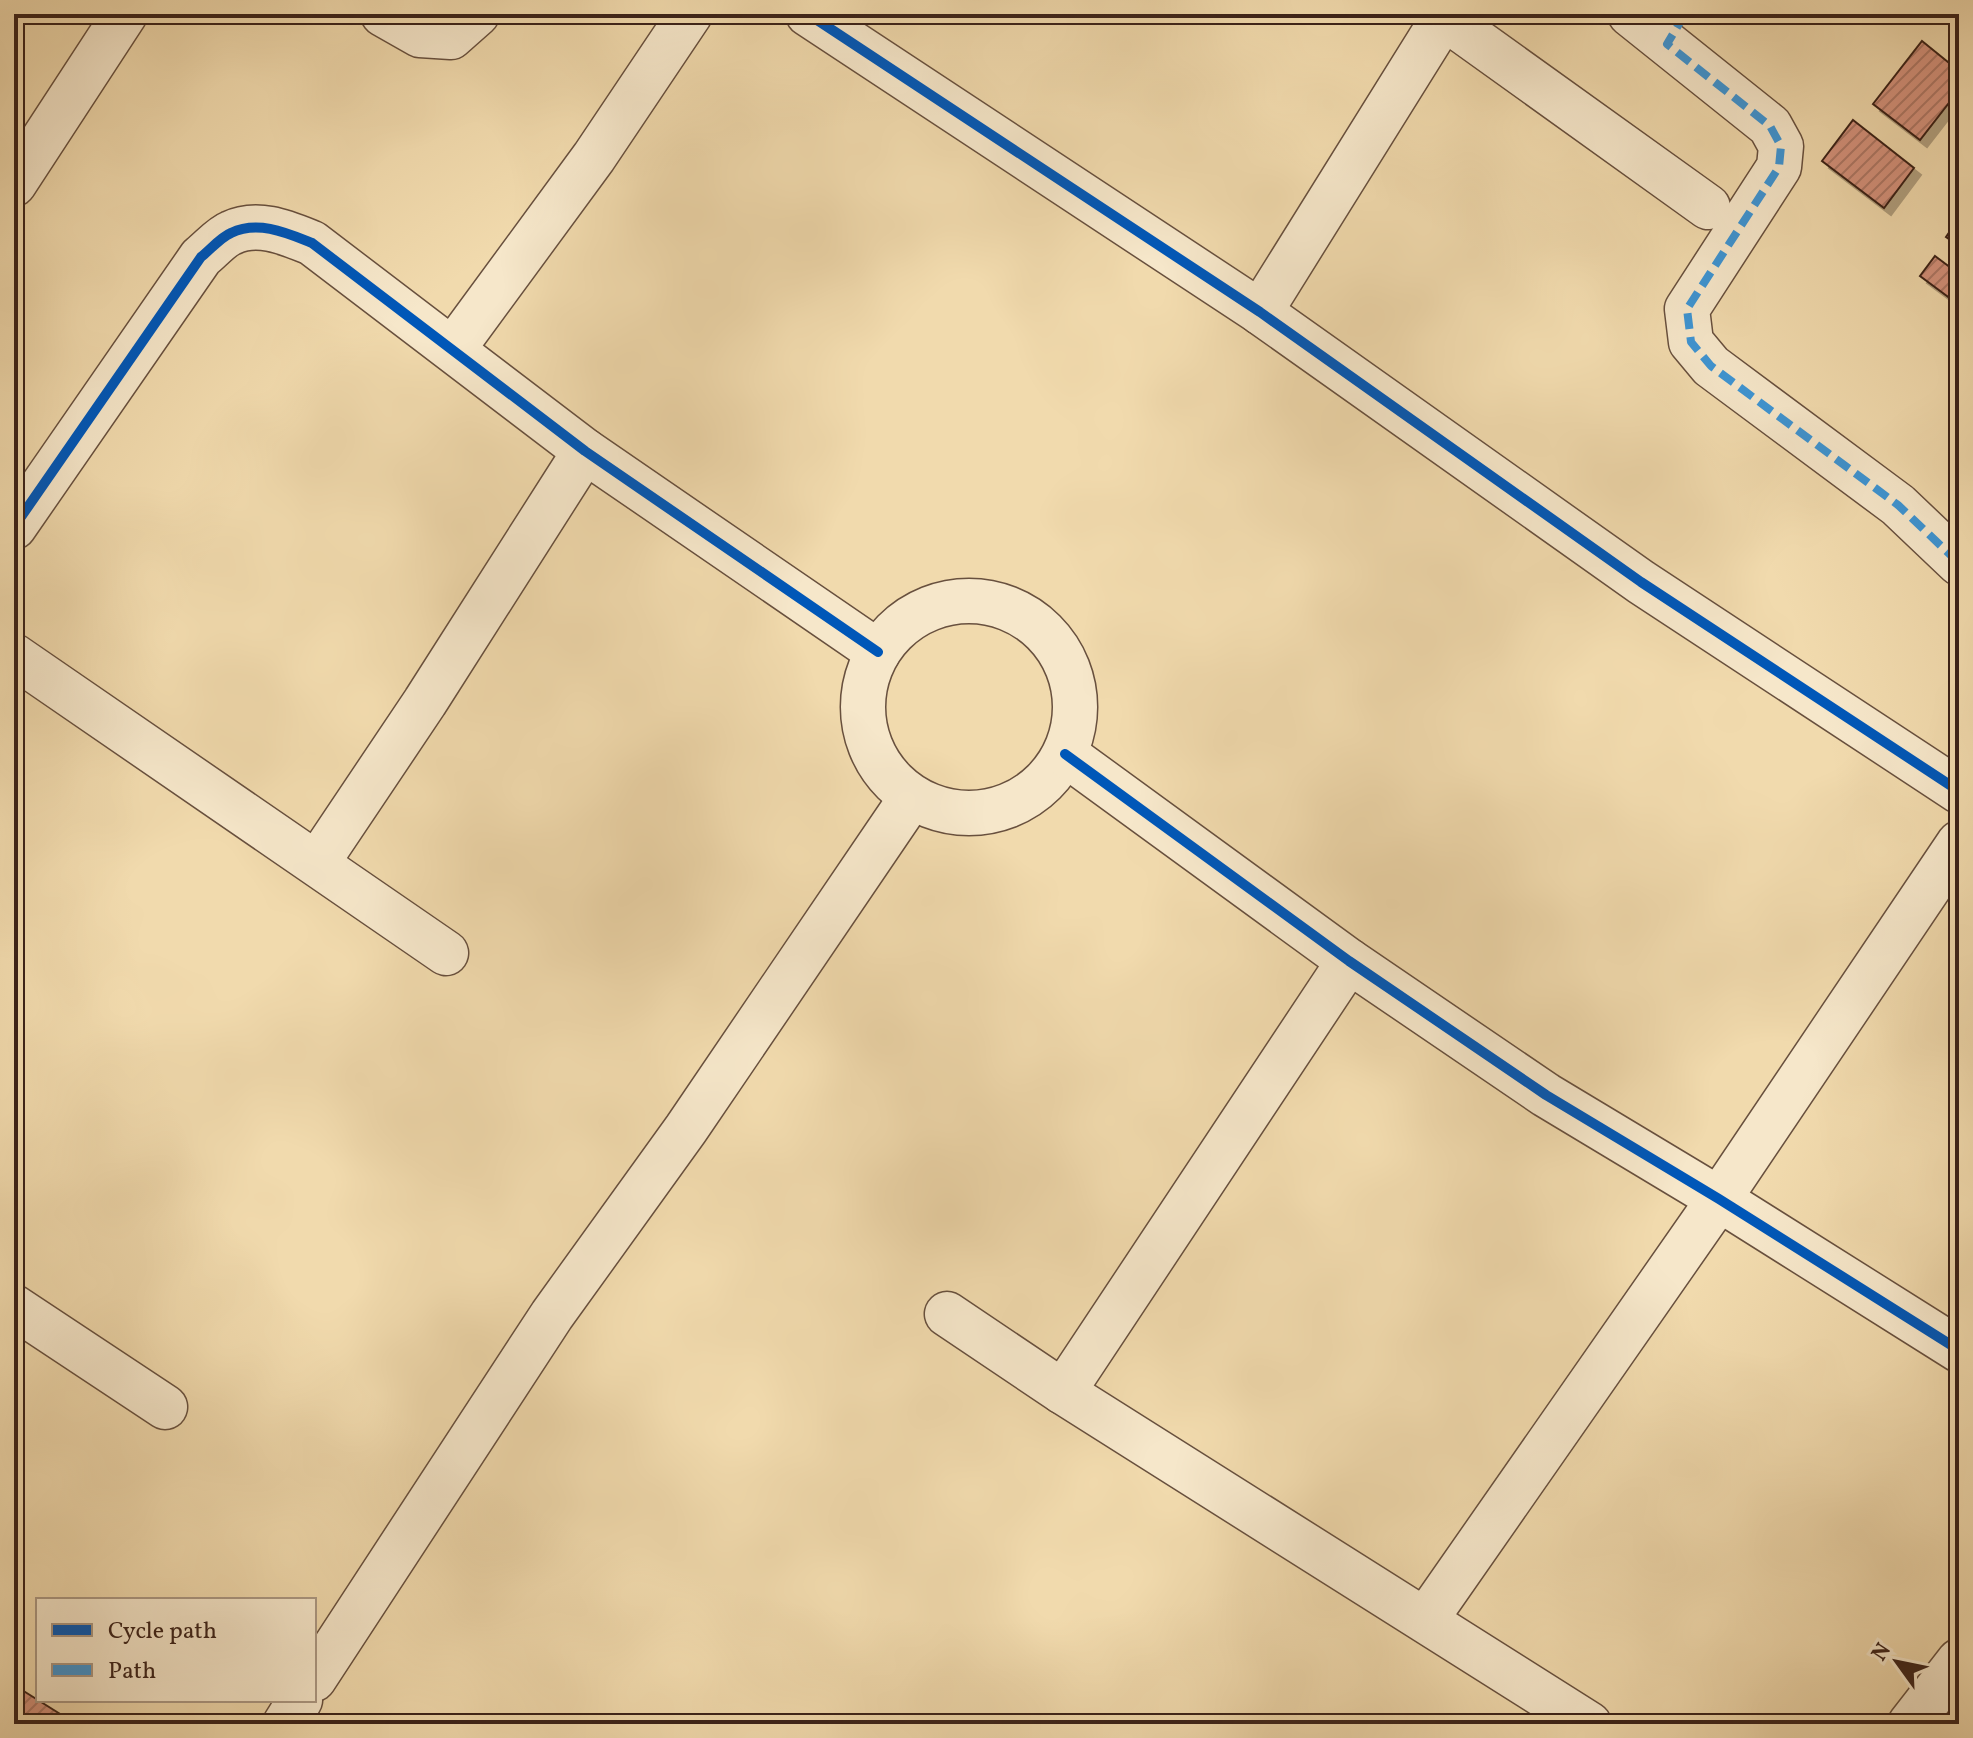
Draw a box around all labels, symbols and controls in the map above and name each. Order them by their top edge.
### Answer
legend [36,1598,316,1702]
text: Cycle path [108,1615,217,1649]
north arrow [1857,1622,1937,1702]
text: N [1865,1637,1900,1668]
text: Path [108,1655,156,1689]

